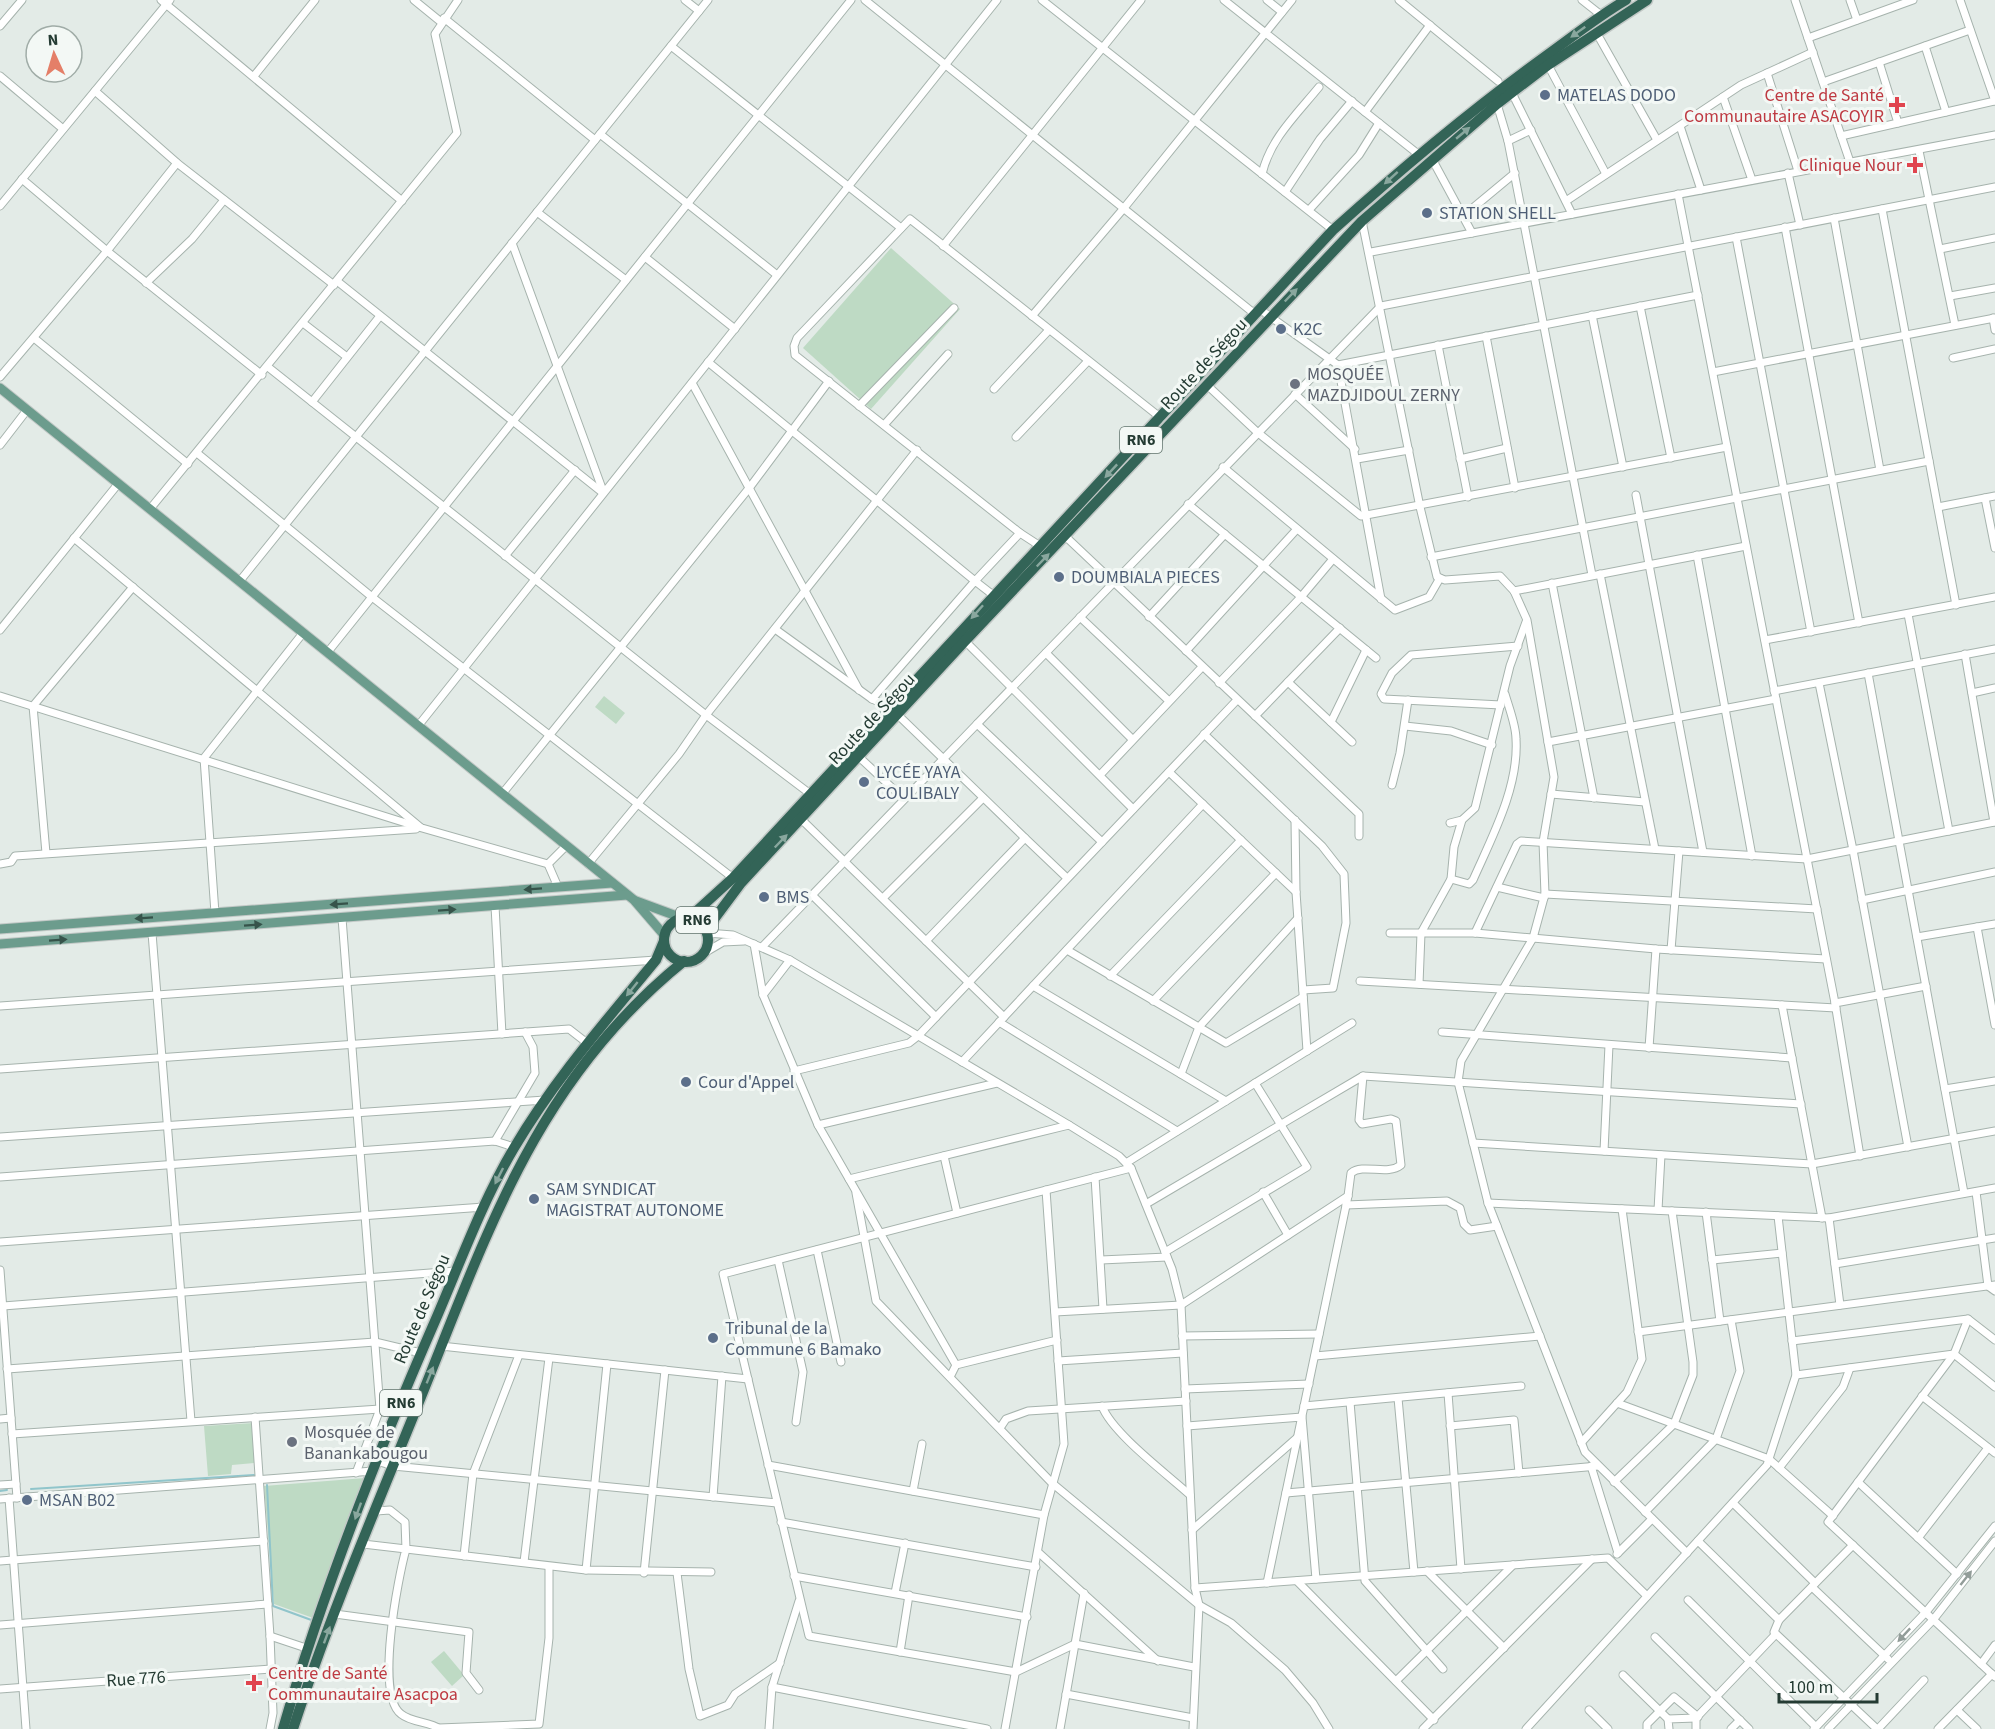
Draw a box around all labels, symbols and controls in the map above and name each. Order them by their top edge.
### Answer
north arrow [24,24,84,84]
one-way arrow [1570,26,1586,38]
text: N [47,29,59,51]
place label: MATELAS DODO [1557,83,1676,108]
place label: Centre de Santé Communautaire ASACOYIR [1684,83,1884,129]
marker: MATELAS DODO [1538,88,1552,102]
marker: Centre de Santé Communautaire ASACOYIR [1888,96,1906,114]
one-way arrow [1455,126,1471,139]
place label: Clinique Nour [1799,153,1903,178]
marker: Clinique Nour [1906,156,1924,174]
one-way arrow [1384,171,1399,184]
place label: STATION SHELL [1439,201,1556,226]
marker: STATION SHELL [1420,206,1434,220]
one-way arrow [1284,288,1297,303]
street label: Route de Ségou [1155,313,1253,415]
place label: K2C [1293,317,1323,342]
marker: K2C [1274,322,1288,336]
place label: MOSQUÉE MAZDJIDOUL ZERNY [1307,362,1460,408]
marker: MOSQUÉE MAZDJIDOUL ZERNY [1288,377,1302,391]
road number: RN6 [1120,427,1162,453]
one-way arrow [1105,463,1119,477]
one-way arrow [1035,553,1049,567]
place label: DOUMBIALA PIECES [1071,565,1220,590]
marker: DOUMBIALA PIECES [1052,570,1066,584]
one-way arrow [971,604,984,619]
street label: Route de Ségou [823,668,921,770]
place label: LYCÉE YAYA COULIBALY [876,760,961,806]
marker: LYCÉE YAYA COULIBALY [857,775,871,789]
one-way arrow [774,835,788,849]
one-way arrow [524,884,543,894]
place label: BMS [776,885,809,910]
marker: BMS [757,890,771,904]
one-way arrow [329,899,348,908]
one-way arrow [438,905,457,915]
road number: RN6 [676,907,718,933]
one-way arrow [135,913,154,923]
one-way arrow [243,920,262,930]
one-way arrow [49,935,68,945]
one-way arrow [626,981,639,997]
place label: Cour d'Appel [698,1070,794,1095]
marker: Cour d'Appel [679,1075,693,1089]
one-way arrow [494,1168,504,1185]
place label: SAM SYNDICAT MAGISTRAT AUTONOME [546,1177,724,1223]
marker: SAM SYNDICAT MAGISTRAT AUTONOME [527,1192,541,1206]
street label: Route de Ségou [388,1250,456,1368]
place label: Tribunal de la Commune 6 Bamako [725,1316,882,1362]
marker: Tribunal de la Commune 6 Bamako [706,1331,720,1345]
one-way arrow [426,1366,435,1384]
road number: RN6 [380,1390,422,1416]
place label: Mosquée de Banankabougou [304,1420,428,1466]
marker: Mosquée de Banankabougou [285,1435,299,1449]
place label: MSAN B02 [39,1488,115,1513]
marker: MSAN B02 [20,1493,34,1507]
one-way arrow [353,1502,363,1520]
one-way arrow [1960,1570,1972,1585]
one-way arrow [323,1625,333,1643]
one-way arrow [1897,1628,1911,1643]
place label: Centre de Santé Communautaire Asacpoa [268,1661,458,1707]
street label: Rue 776 [105,1664,167,1694]
scale bar [1779,1666,1876,1704]
marker: Centre de Santé Communautaire Asacpoa [245,1674,263,1692]
text: 100 m [1788,1675,1833,1700]

